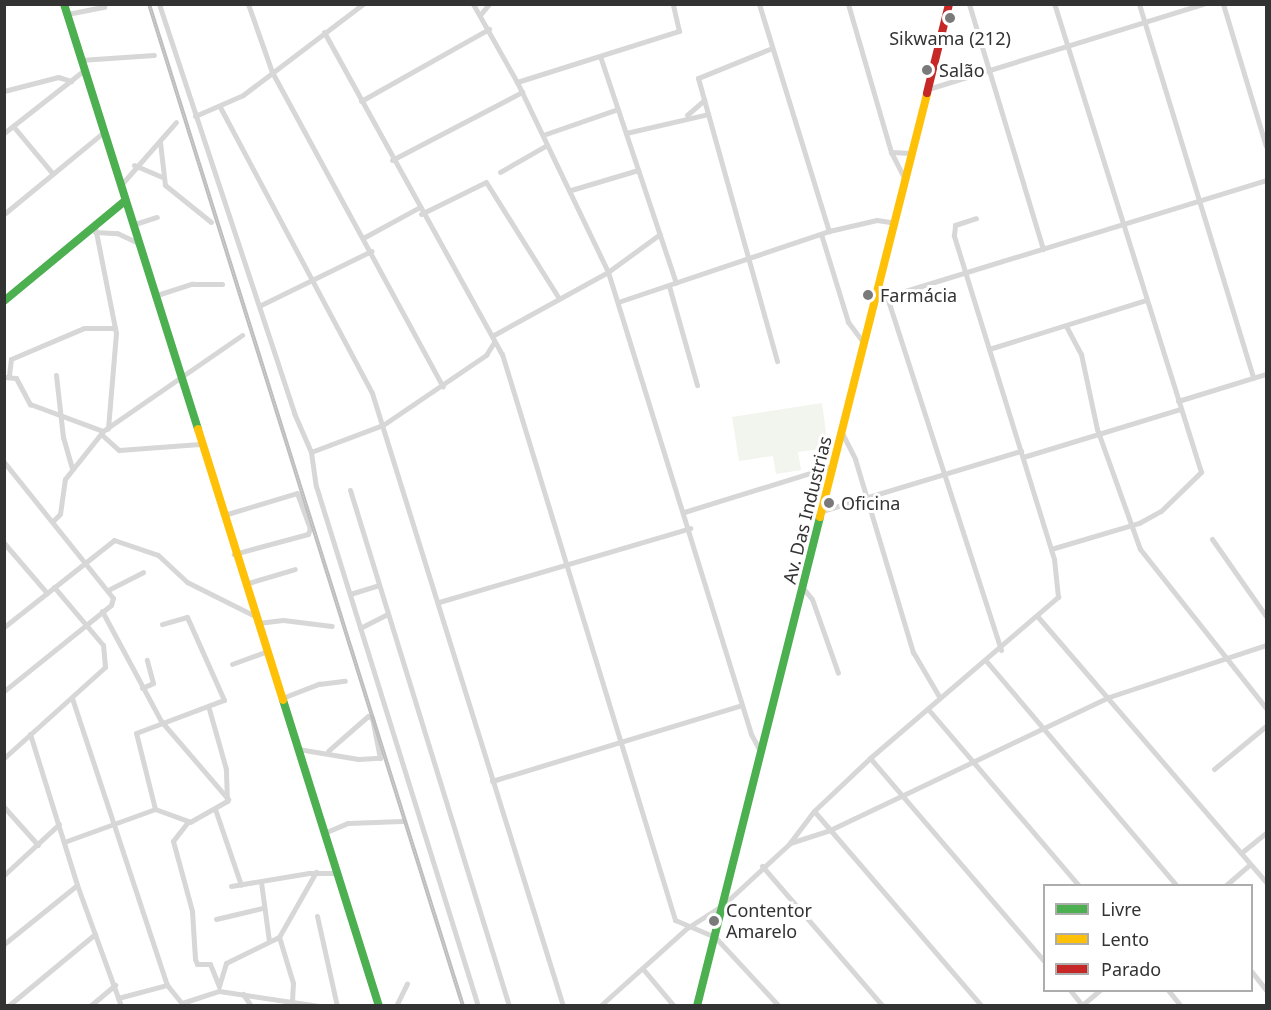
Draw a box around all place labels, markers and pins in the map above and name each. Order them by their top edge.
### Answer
marker: Sikwama (212) [943,11,957,25]
place label: Sikwama (212) [889,27,1011,49]
place label: Salão [939,59,985,81]
marker: Salão [920,63,934,77]
place label: Farmácia [880,284,957,306]
marker: Farmácia [861,288,875,302]
place label: Oficina [841,492,900,514]
marker: Oficina [822,496,836,510]
place label: Contentor Amarelo [726,900,812,942]
marker: Contentor Amarelo [707,914,721,928]

